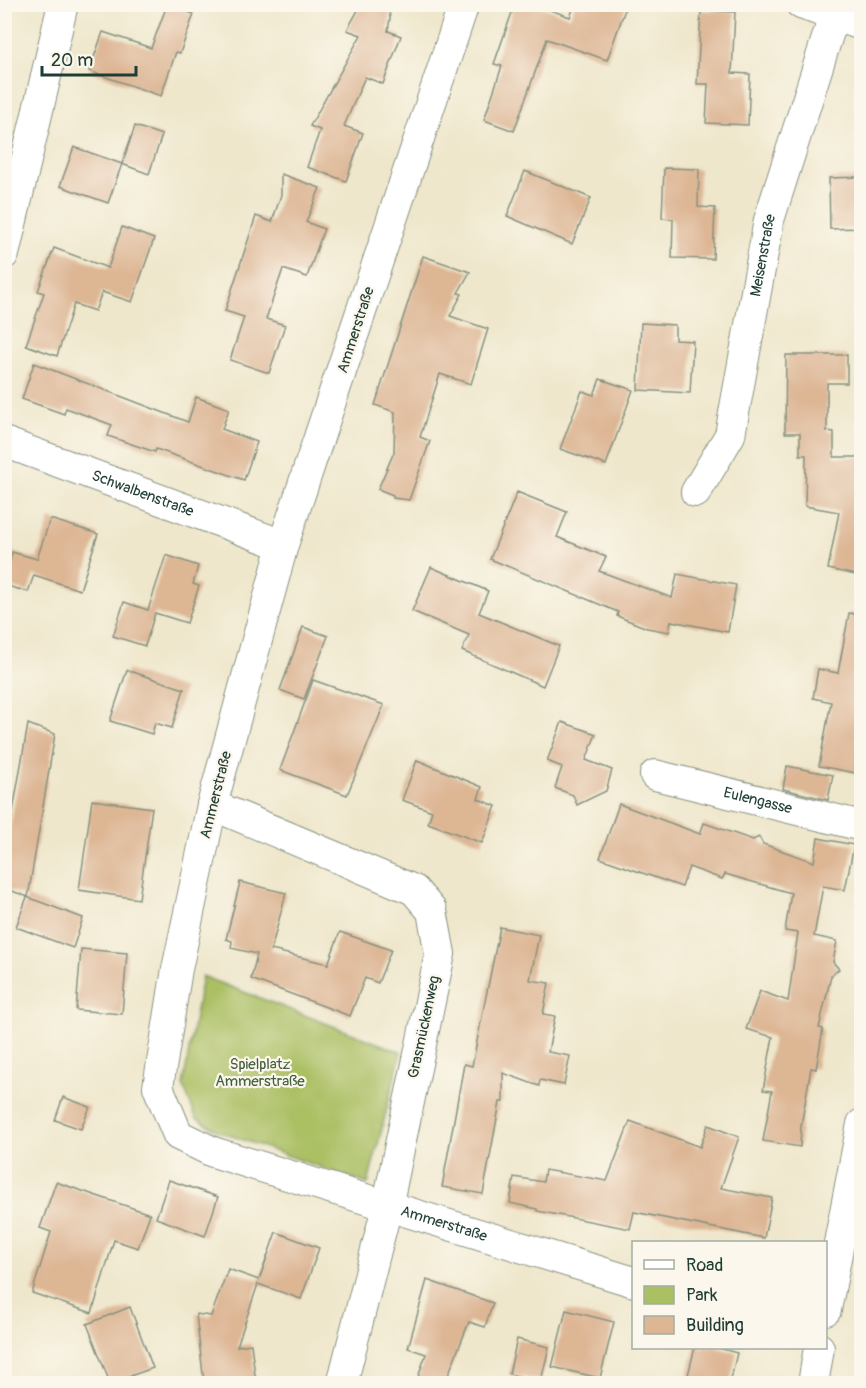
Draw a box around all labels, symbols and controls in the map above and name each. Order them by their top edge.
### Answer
scale bar [42,39,136,77]
text: 20 m [51,49,93,72]
street label: Meisenstraße [746,211,780,298]
street label: Ammerstraße [333,284,379,375]
street label: Schwalbenstraße [89,466,197,521]
street label: Ammerstraße [196,749,236,841]
street label: Eulengasse [722,783,795,818]
street label: Grasmückenweg [404,974,444,1080]
park label: Spielplatz Ammerstraße [215,1055,305,1091]
street label: Ammerstraße [399,1201,490,1246]
legend [632,1241,827,1349]
text: Road [686,1254,723,1277]
text: Park [686,1284,718,1307]
text: Building [686,1314,744,1337]

